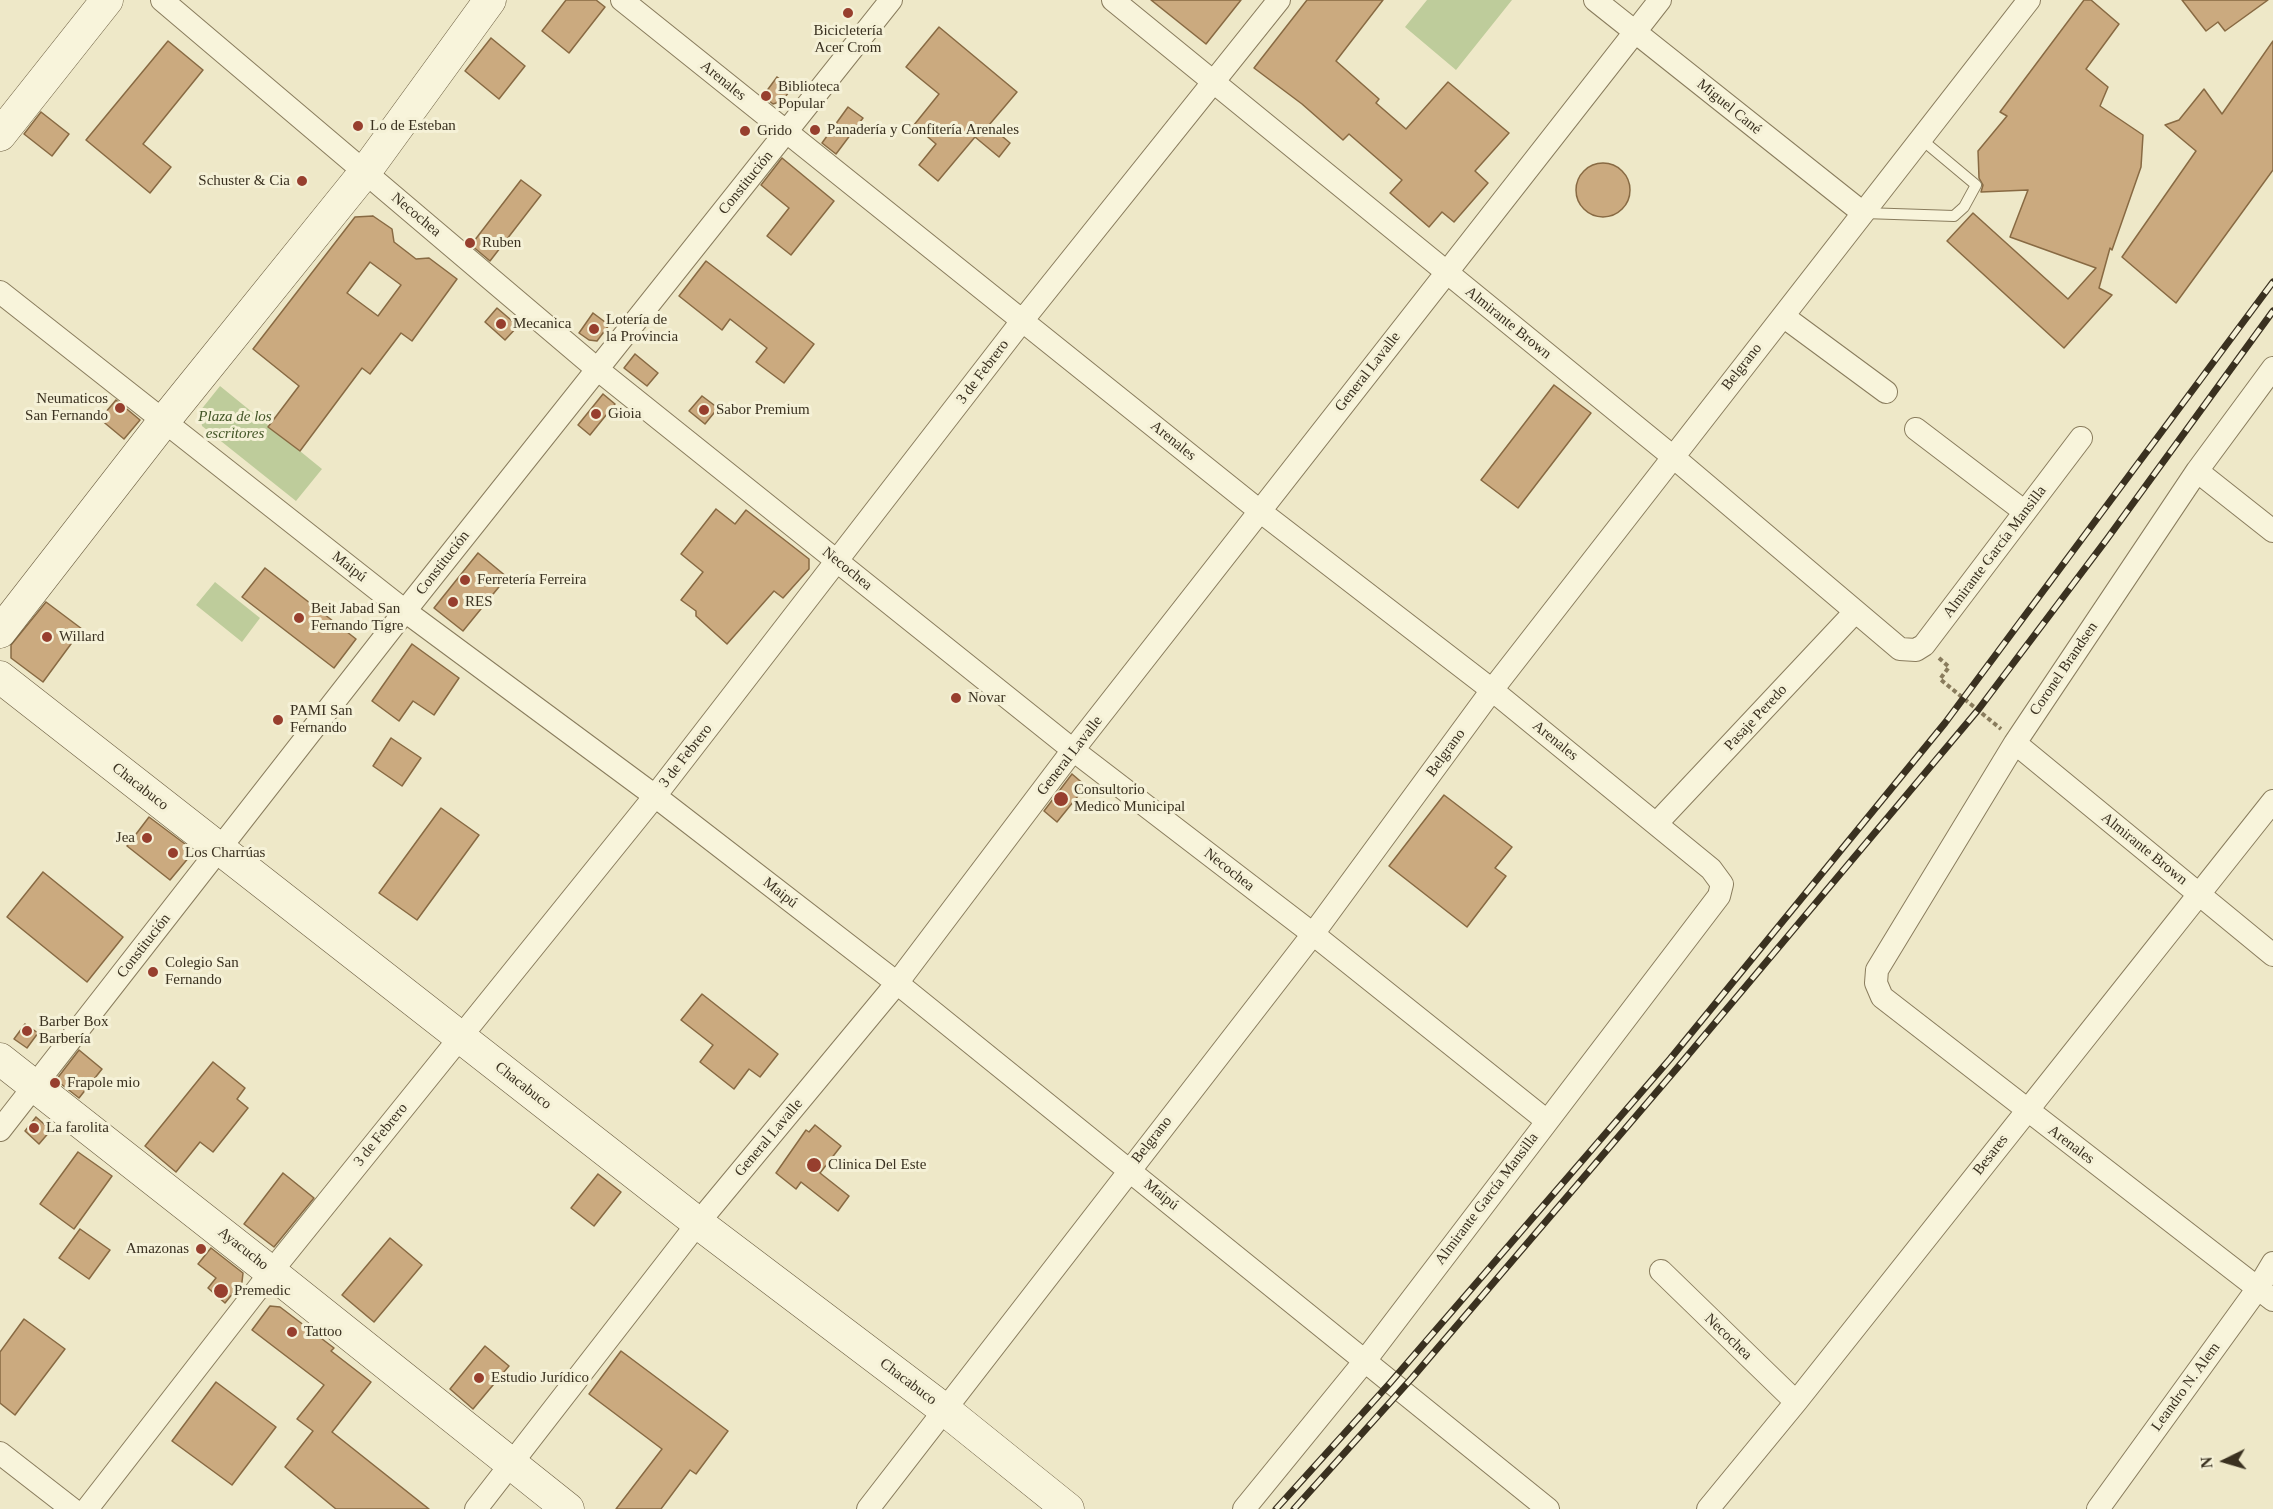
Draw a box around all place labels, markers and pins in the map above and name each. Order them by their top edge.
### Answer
marker: Bicicletería Acer Crom [841,6,855,20]
place label: Bicicletería Acer Crom [813,22,883,57]
place label: Biblioteca Popular [778,78,840,113]
marker: Biblioteca Popular [759,89,773,103]
place label: Lo de Esteban [370,117,456,135]
marker: Lo de Esteban [351,119,365,133]
place label: Panadería y Confitería Arenales [827,121,1019,139]
place label: Grido [757,122,792,140]
marker: Panadería y Confitería Arenales [808,123,822,137]
marker: Grido [738,124,752,138]
place label: Schuster & Cia [198,172,290,190]
marker: Schuster & Cia [295,174,309,188]
place label: Ruben [482,234,521,252]
marker: Ruben [463,236,477,250]
place label: Lotería de la Provincia [606,311,678,346]
place label: Mecanica [513,315,571,333]
marker: Mecanica [494,317,508,331]
marker: Lotería de la Provincia [587,322,601,336]
place label: Neumaticos San Fernando [25,390,108,425]
marker: Neumaticos San Fernando [113,401,127,415]
place label: Sabor Premium [716,401,810,419]
marker: Sabor Premium [697,403,711,417]
place label: Gioia [608,405,641,423]
marker: Gioia [589,407,603,421]
place label: Ferretería Ferreira [477,571,587,589]
marker: Ferretería Ferreira [458,573,472,587]
place label: RES [465,593,493,611]
marker: RES [446,595,460,609]
place label: Beit Jabad San Fernando Tigre [311,600,403,635]
marker: Beit Jabad San Fernando Tigre [292,611,306,625]
place label: Willard [59,628,104,646]
marker: Willard [40,630,54,644]
place label: Novar [968,689,1005,707]
marker: Novar [949,691,963,705]
place label: PAMI San Fernando [290,702,352,737]
marker: PAMI San Fernando [271,713,285,727]
place label: Consultorio Medico Municipal [1074,781,1185,816]
marker: Consultorio Medico Municipal [1052,790,1070,808]
place label: Jea [116,829,135,847]
marker: Jea [140,831,154,845]
place label: Los Charrúas [185,844,265,862]
marker: Los Charrúas [166,846,180,860]
place label: Colegio San Fernando [165,954,239,989]
marker: Colegio San Fernando [146,965,160,979]
place label: Barber Box Barbería [39,1013,109,1048]
marker: Barber Box Barbería [20,1024,34,1038]
place label: Frapole mio [67,1074,140,1092]
marker: Frapole mio [48,1076,62,1090]
place label: La farolita [46,1119,109,1137]
marker: La farolita [27,1121,41,1135]
marker: Clinica Del Este [805,1156,823,1174]
place label: Clinica Del Este [828,1156,926,1174]
place label: Amazonas [126,1240,189,1258]
marker: Amazonas [194,1242,208,1256]
marker: Premedic [212,1282,230,1300]
place label: Premedic [234,1282,291,1300]
place label: Tattoo [304,1323,342,1341]
marker: Tattoo [285,1325,299,1339]
place label: Estudio Jurídico [491,1369,589,1387]
marker: Estudio Jurídico [472,1371,486,1385]

